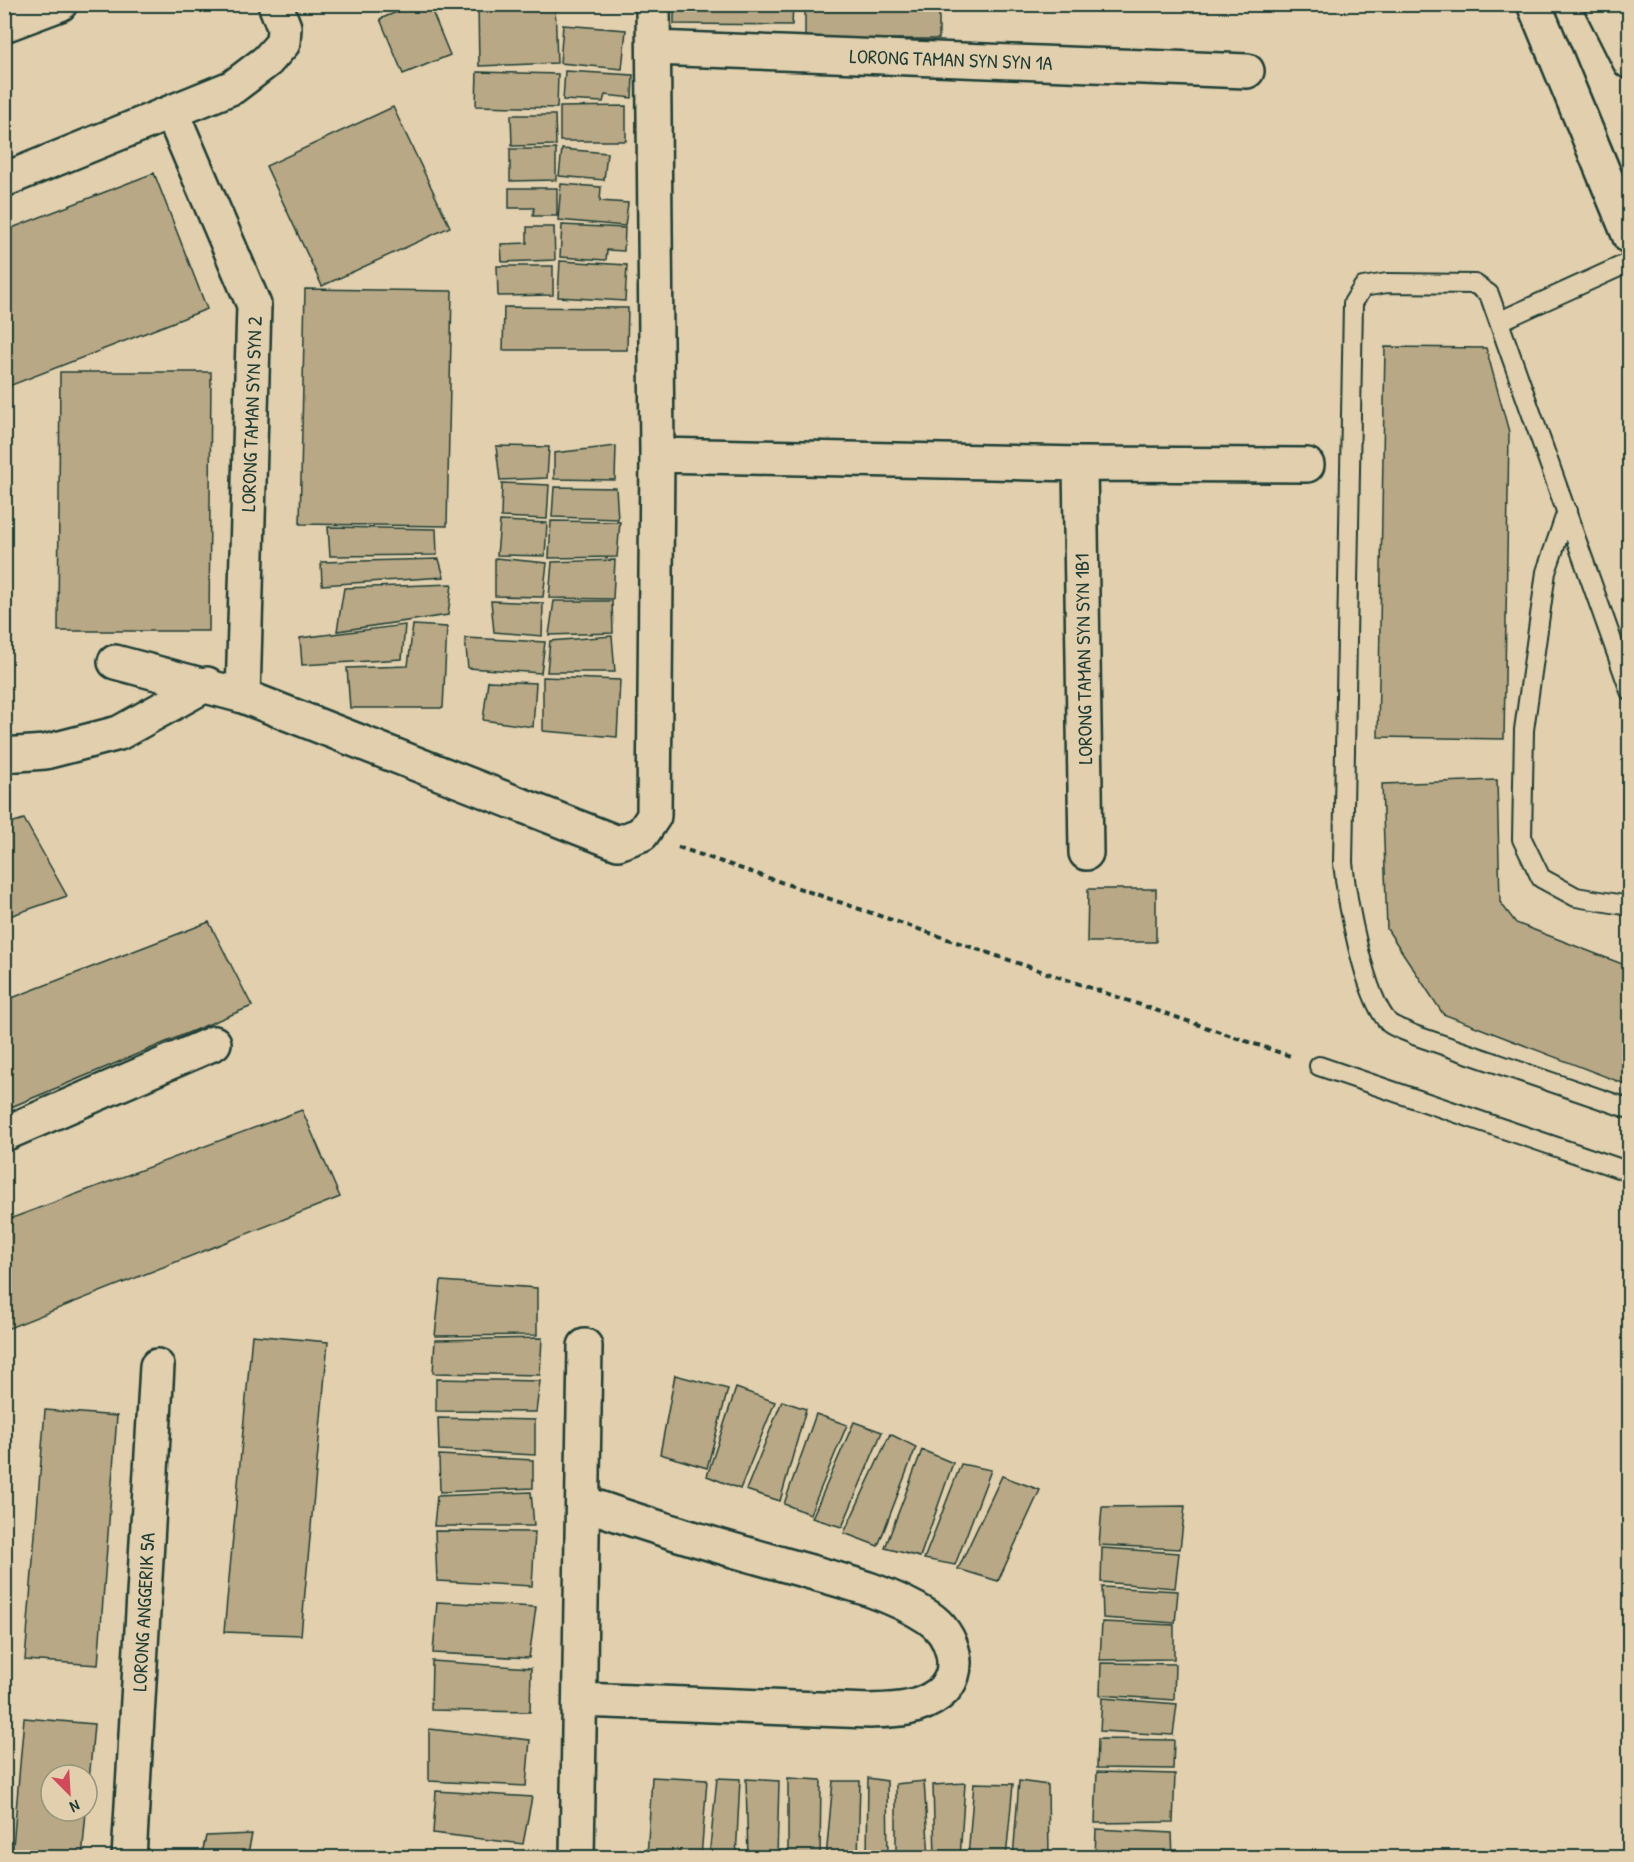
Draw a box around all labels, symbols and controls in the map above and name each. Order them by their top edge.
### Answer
street label: LORONG TAMAN SYN SYN 1A [849,42,1053,76]
street label: LORONG TAMAN SYN SYN 2 [234,315,268,512]
street label: LORONG TAMAN SYN SYN 1B1 [1068,553,1098,765]
street label: LORONG ANGGERIK 5A [125,1532,161,1692]
north arrow [39,1763,99,1823]
text: N [66,1795,83,1819]

